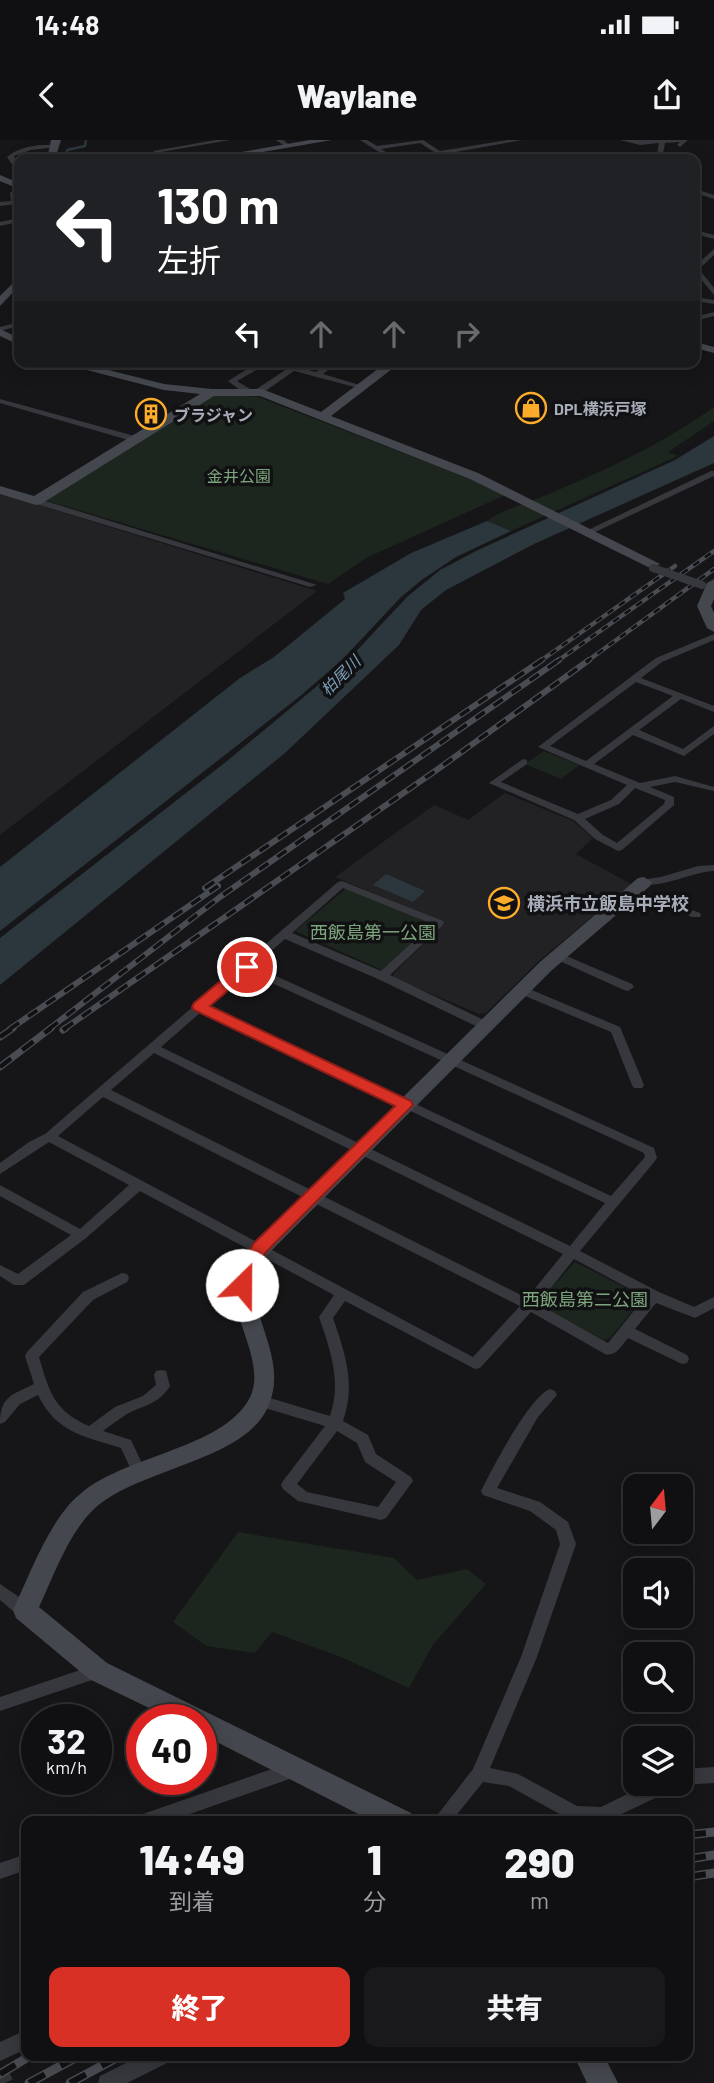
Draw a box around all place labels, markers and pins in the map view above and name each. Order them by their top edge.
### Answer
shop icon: DPL横浜戸塚 [514,391,548,425]
building icon: ブラジャン [134,397,168,431]
place label: DPL横浜戸塚 [554,399,647,418]
place label: ブラジャン [174,405,253,424]
school or university icon: 横浜市立飯島中学校 [487,886,521,920]
place label: 横浜市立飯島中学校 [527,892,689,914]
pin [217,937,277,997]

